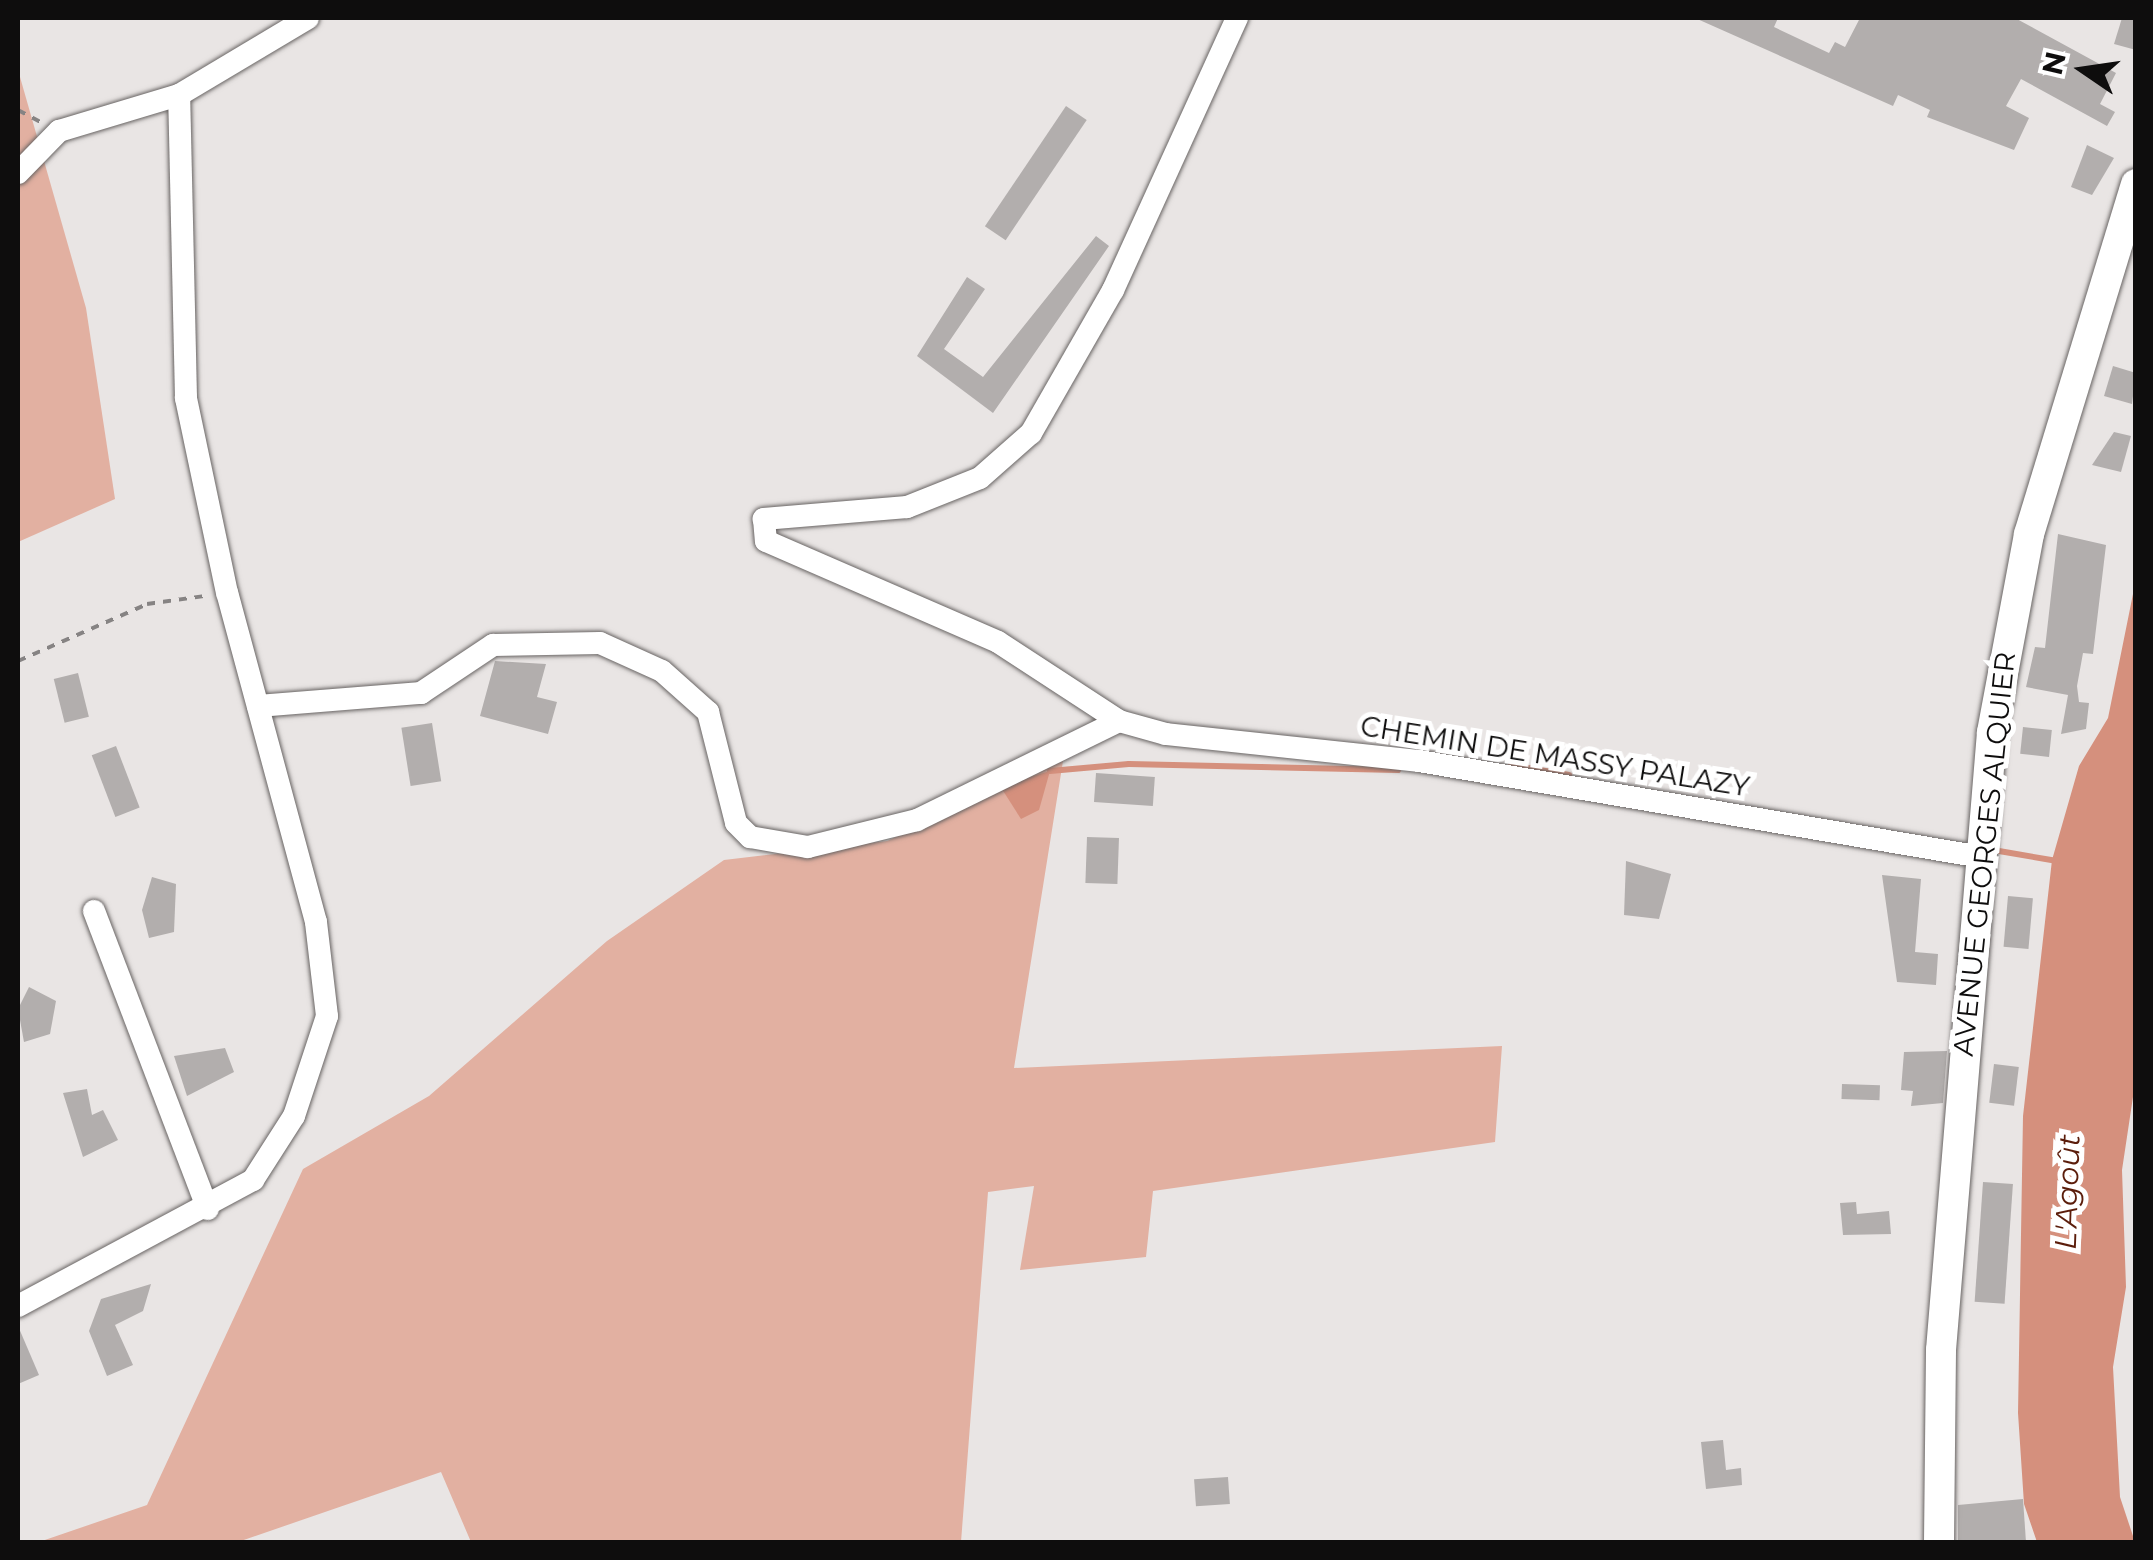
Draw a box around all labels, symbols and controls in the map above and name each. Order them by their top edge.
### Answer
north arrow [2033,20,2133,120]
text: N [2035,48,2073,78]
street label: AVENUE GEORGES ALQUIER [1946,650,2022,1058]
street label: CHEMIN DE MASSY PALAZY [1358,709,1752,803]
water label: L'Agoût [2048,1134,2088,1250]

